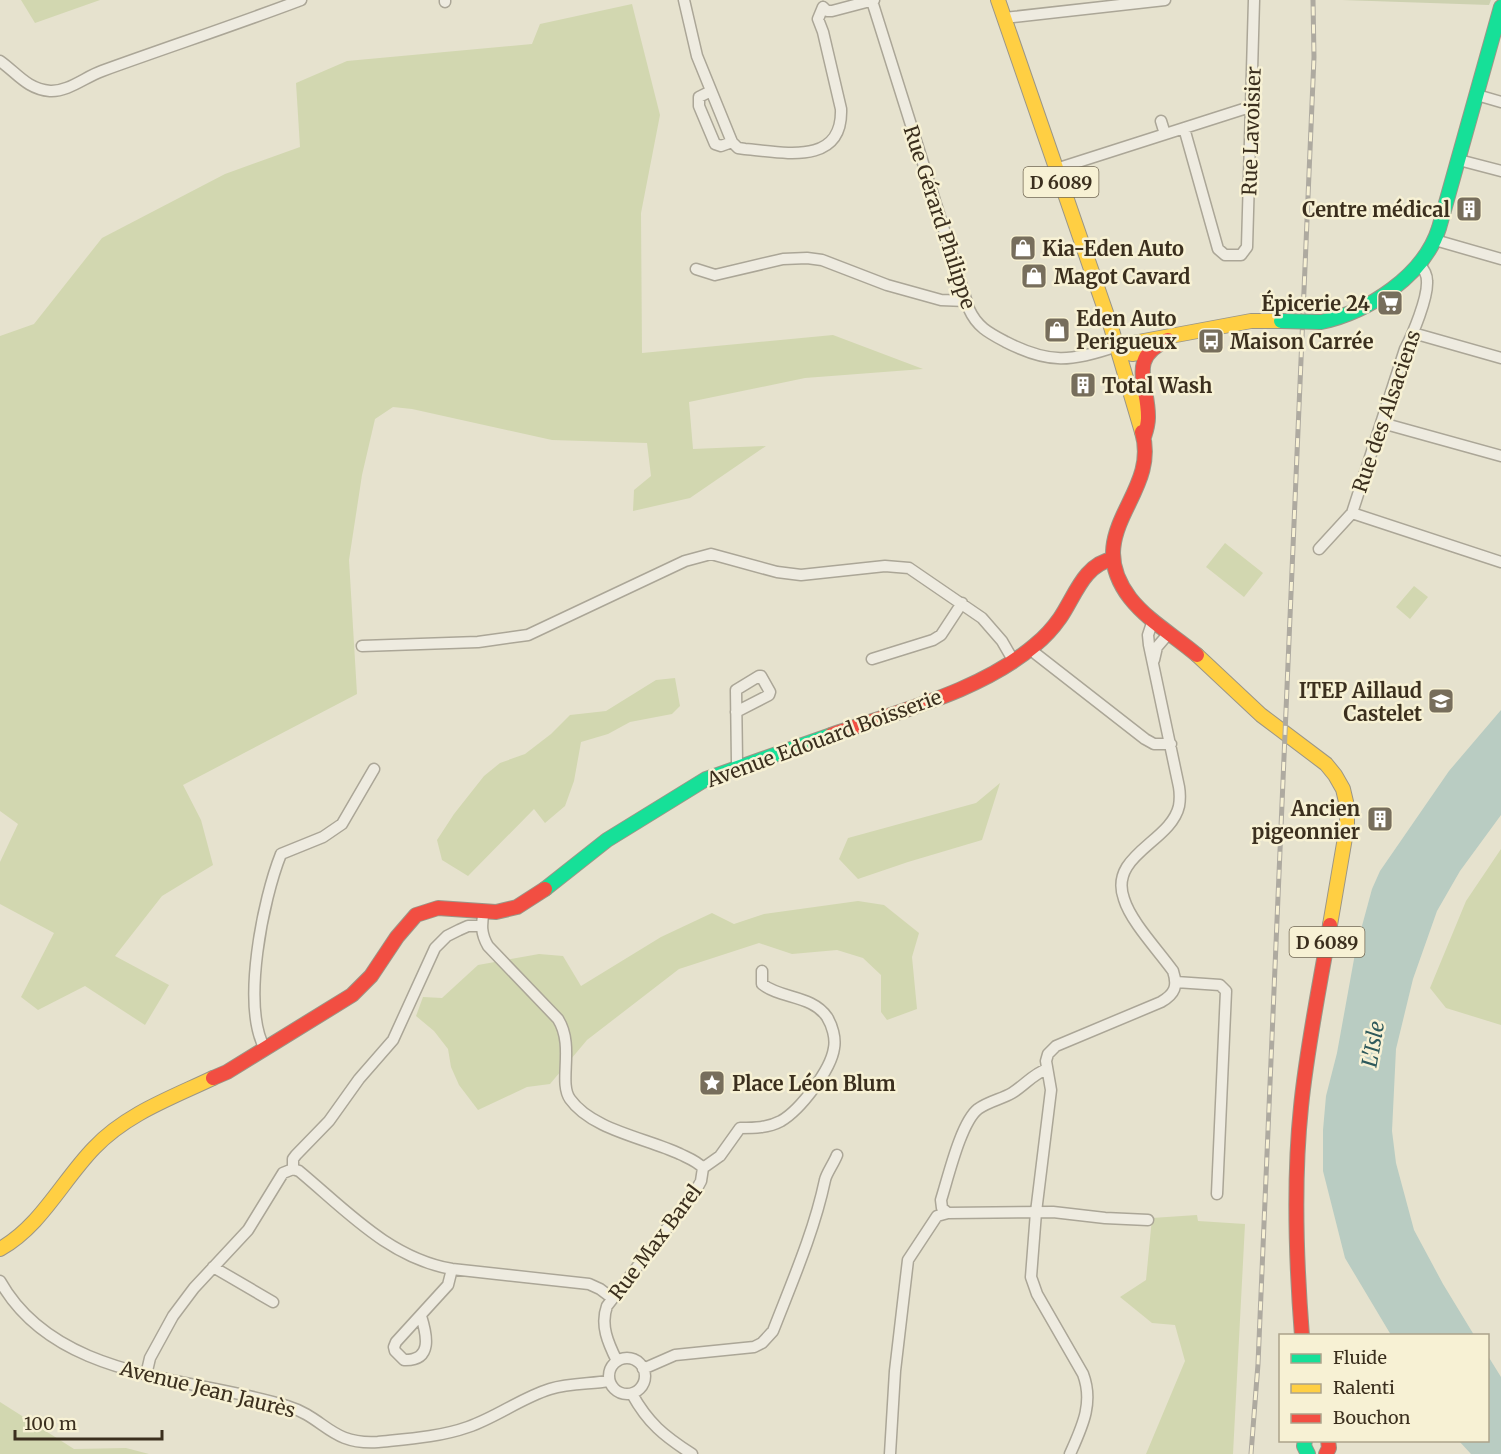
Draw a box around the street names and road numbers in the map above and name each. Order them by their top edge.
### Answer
street label: Rue Lavoisier [1236,66,1266,196]
street label: Rue Gérard Philippe [898,122,982,312]
road number: D 6089 [1024,167,1098,197]
street label: Rue des Alsaciens [1346,326,1426,496]
street label: Avenue Edouard Boisserie [702,684,945,792]
road number: D 6089 [1290,927,1364,957]
street label: Rue Max Barel [603,1179,707,1305]
street label: Avenue Jean Jaurès [117,1355,298,1423]

